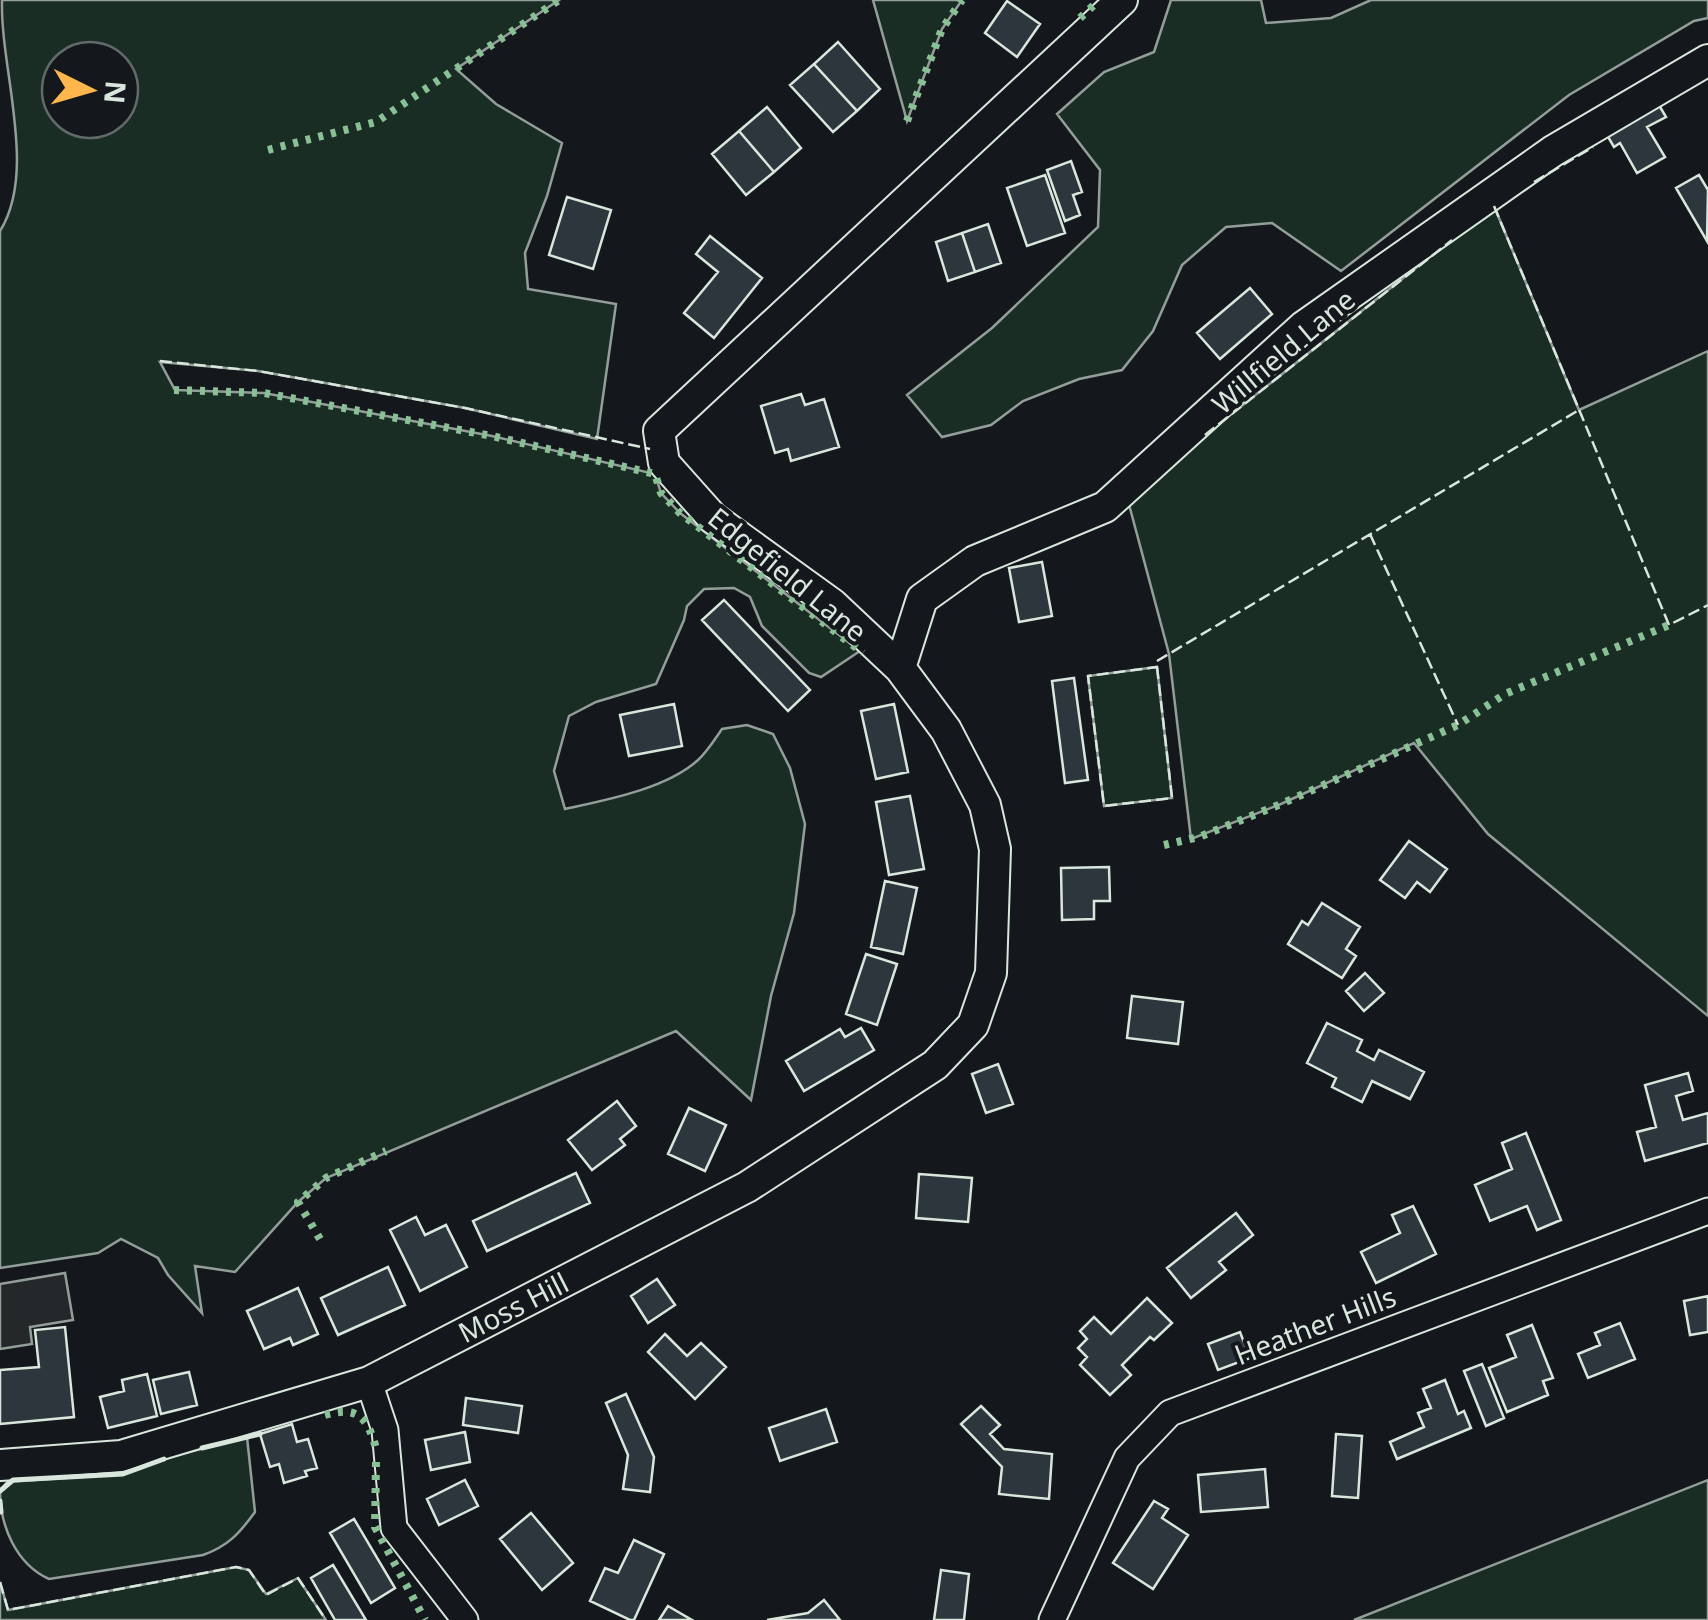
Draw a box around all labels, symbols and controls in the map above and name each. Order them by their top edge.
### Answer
north arrow [40,40,140,140]
text: N [96,79,136,105]
street label: Willfield Lane [1204,280,1362,422]
street label: Edgefield Lane [701,498,875,650]
street label: Moss Hill [451,1263,575,1351]
street label: Heather Hills [1229,1277,1401,1373]

